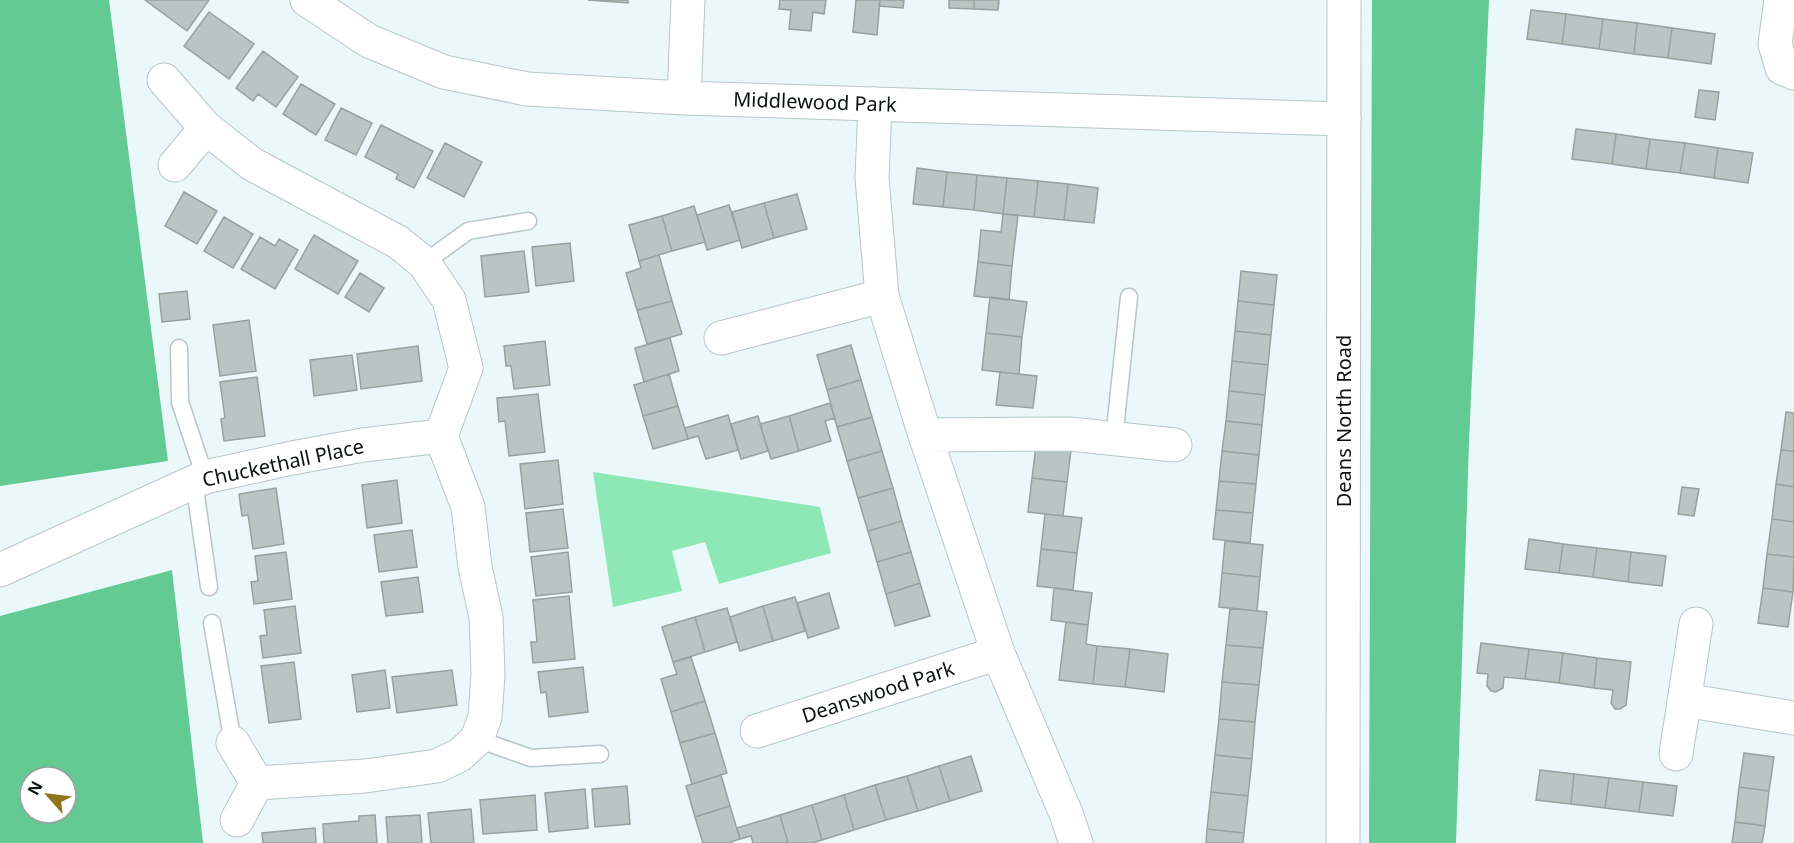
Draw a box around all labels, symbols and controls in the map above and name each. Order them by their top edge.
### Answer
street label: Middlewood Park [733,85,898,118]
street label: Deans North Road [1330,335,1357,507]
street label: Chuckethall Place [200,432,366,493]
street label: Deanswood Park [798,654,958,729]
north arrow [18,765,78,825]
text: N [22,777,48,799]

